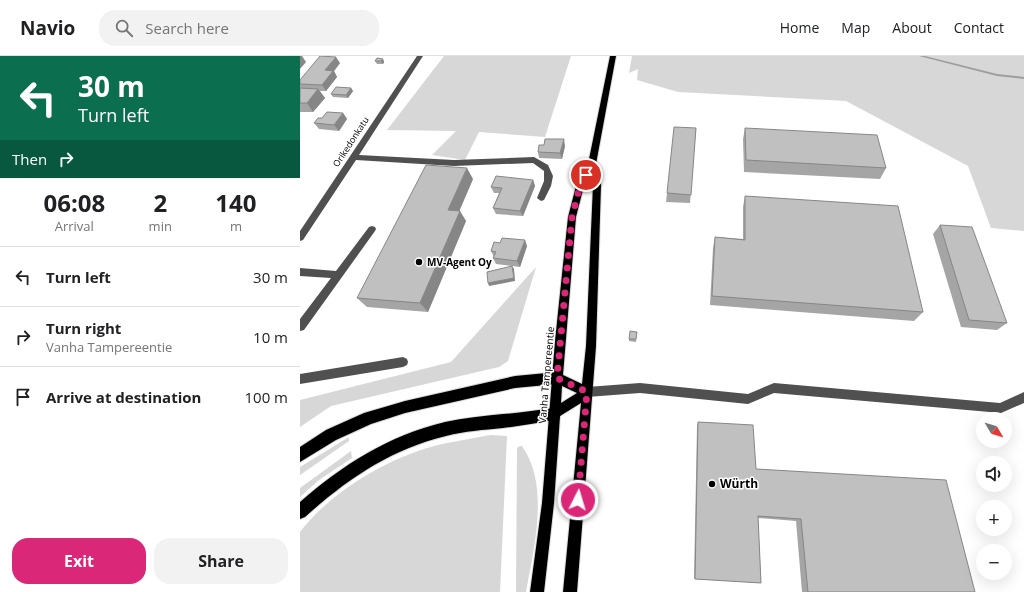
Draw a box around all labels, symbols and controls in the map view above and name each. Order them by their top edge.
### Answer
search box [99,10,379,46]
text: Navio [20,15,75,41]
icon: search [113,17,135,39]
text: Search here [145,18,229,38]
text: Home [780,18,819,37]
text: Map [841,18,870,37]
text: About [892,18,932,37]
text: Contact [954,18,1004,37]
text: 30 m [78,67,145,105]
icon: left [12,72,64,124]
text: Turn left [78,103,149,127]
street label: Orikedonkatu [329,114,372,169]
icon: right [55,148,77,170]
text: Then [12,149,47,169]
pin [569,158,603,192]
icon: arrive [575,164,597,186]
text: 06:08 [43,186,105,219]
text: 2 [153,186,167,219]
text: 140 [215,186,257,219]
text: Arrival [55,217,94,235]
text: min [149,217,172,235]
text: m [230,217,242,235]
place label: MV-Agent Oy [427,255,492,269]
marker: MV-Agent Oy [414,257,424,267]
icon: left [12,266,34,288]
text: Turn left [46,267,111,287]
text: 30 m [253,267,288,287]
text: Turn right [46,318,121,338]
icon: right [12,326,34,348]
street label: Vanha Tampereentie [535,326,557,424]
text: 10 m [253,327,288,347]
text: Vanha Tampereentie [46,338,172,356]
icon: arrive [12,386,34,408]
text: Arrive at destination [46,387,201,407]
text: 100 m [244,387,288,407]
north arrow [976,412,1012,448]
map controls [976,412,1012,580]
button: sound [976,456,1012,492]
place label: Würth [720,475,758,492]
position arrow [557,479,599,521]
marker: Würth [707,479,717,489]
button: + [976,500,1012,536]
button: Exit [12,538,146,584]
button: Share [154,538,288,584]
button: − [976,544,1012,580]

